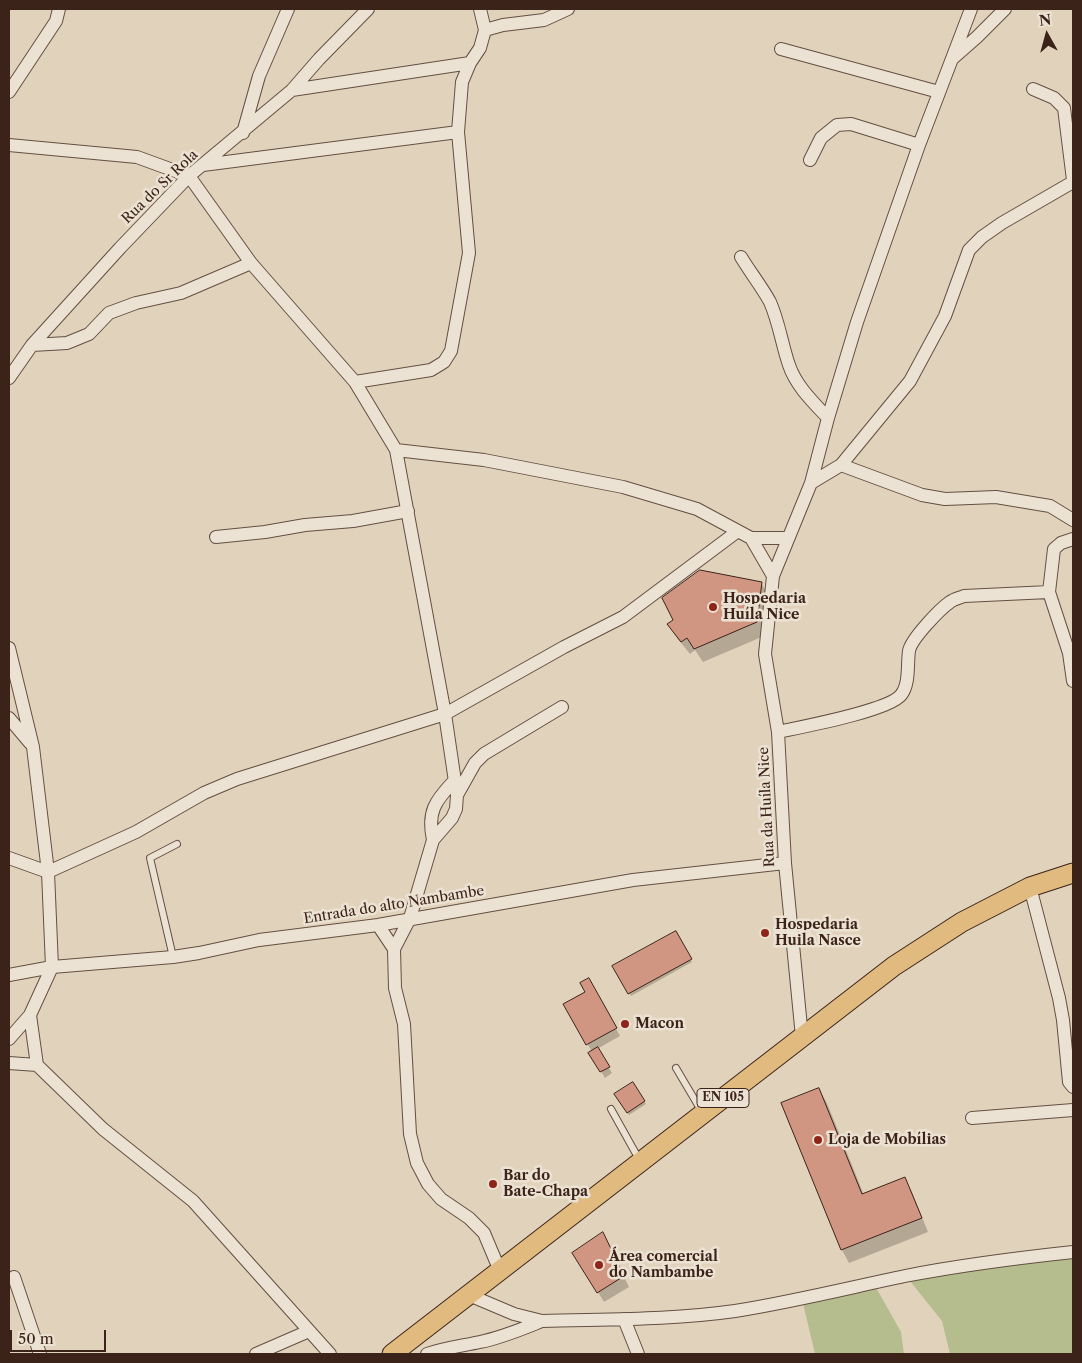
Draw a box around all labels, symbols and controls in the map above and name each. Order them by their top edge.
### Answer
north arrow [1022,10,1072,60]
text: N [1038,10,1052,30]
street label: Rua do Sr Rola [119,147,201,227]
place label: Hospedaria Huíla Nice [723,591,806,624]
marker: Hospedaria Huíla Nice [707,601,719,613]
street label: Rua da Huíla Nice [755,746,779,868]
street label: Entrada do alto Nambambe [302,882,486,928]
place label: Hospedaria Huila Nasce [775,917,861,950]
marker: Hospedaria Huila Nasce [759,927,771,939]
place label: Macon [635,1016,684,1032]
marker: Macon [619,1018,631,1030]
road number: EN 105 [697,1088,749,1108]
place label: Loja de Mobílias [828,1132,946,1148]
marker: Loja de Mobílias [812,1134,824,1146]
place label: Bar do Bate-Chapa [503,1168,588,1200]
marker: Bar do Bate-Chapa [487,1178,499,1190]
place label: Área comercial do Nambambe [609,1249,718,1282]
marker: Área comercial do Nambambe [593,1259,605,1271]
scale bar [12,1320,109,1352]
text: 50 m [18,1329,54,1348]

